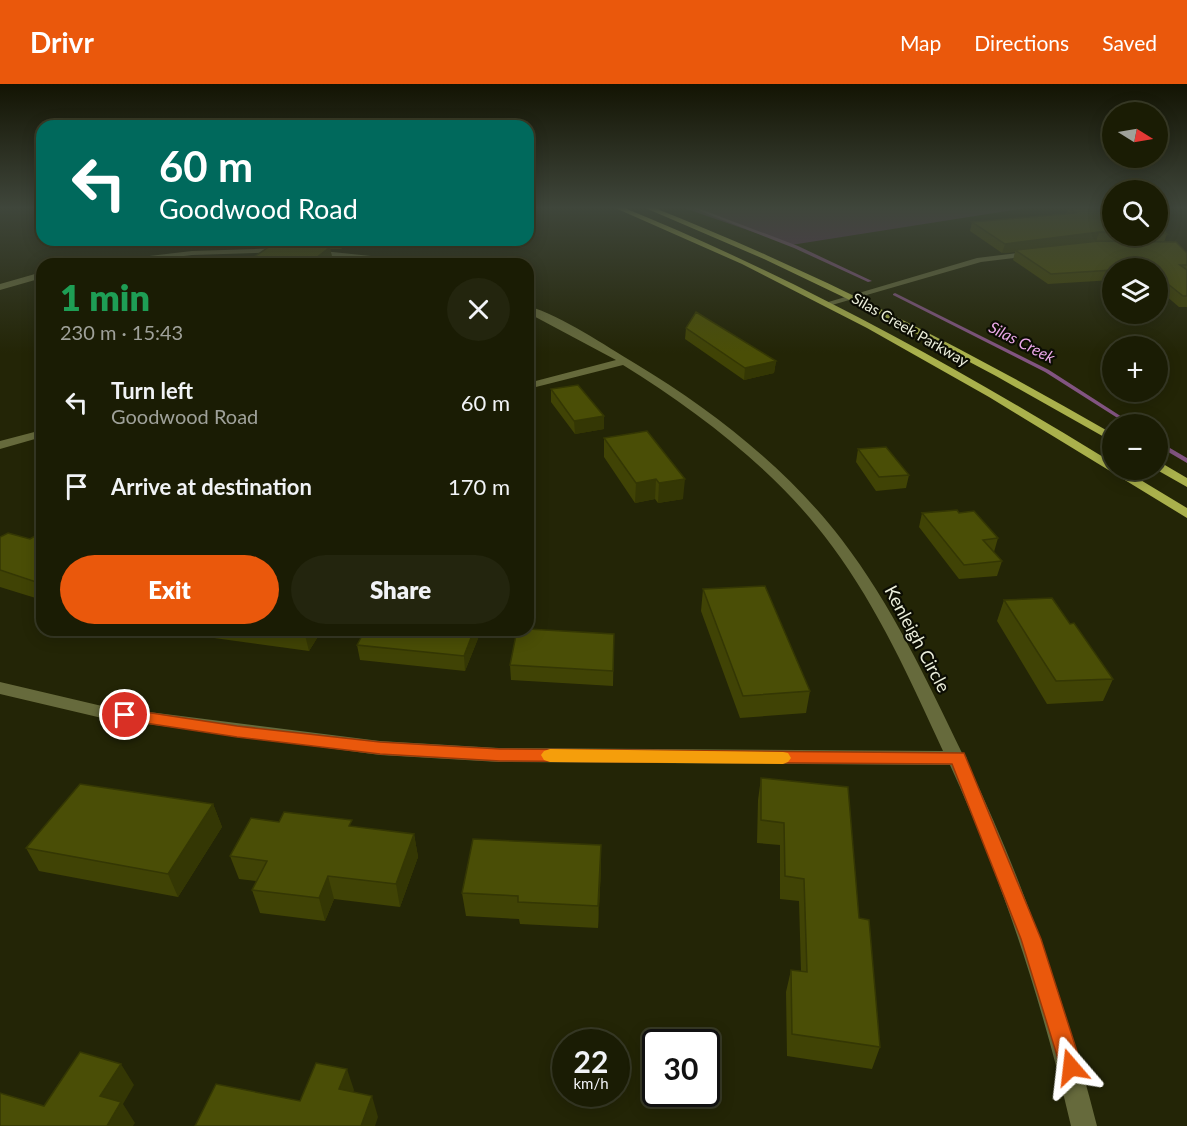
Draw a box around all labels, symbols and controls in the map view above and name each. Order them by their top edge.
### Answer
text: Drivr [30,25,94,59]
text: Map [900,30,941,55]
text: Directions [974,30,1069,55]
text: Saved [1102,30,1157,55]
north arrow [1102,102,1168,168]
map controls [1102,102,1168,480]
text: 60 m [159,141,253,191]
icon: left [60,144,138,222]
button: search [1102,180,1168,246]
text: Goodwood Road [159,192,358,225]
button: layers [1102,258,1168,324]
text: 1 min [60,275,150,319]
button: close [447,278,510,341]
street label: Silas Creek Parkway [849,288,972,370]
water label: Silas Creek [986,317,1059,366]
text: 230 m · 15:43 [60,320,183,344]
button: + [1102,336,1168,402]
text: Turn left [111,377,193,404]
icon: left [60,386,93,419]
text: 60 m [461,389,510,416]
text: Goodwood Road [111,404,258,428]
button: − [1102,414,1168,480]
icon: arrive [60,470,93,503]
text: Arrive at destination [111,473,312,500]
text: 170 m [448,473,510,500]
button: Exit [60,555,279,624]
button: Share [291,555,510,624]
street label: Kenleigh Circle [881,581,955,696]
pin [99,689,150,740]
icon: arrive [108,698,141,731]
speed limit sign: 30 [642,1029,720,1107]
position arrow [1039,1035,1103,1099]
text: 22 [574,1043,608,1079]
text: km/h [573,1074,609,1092]

